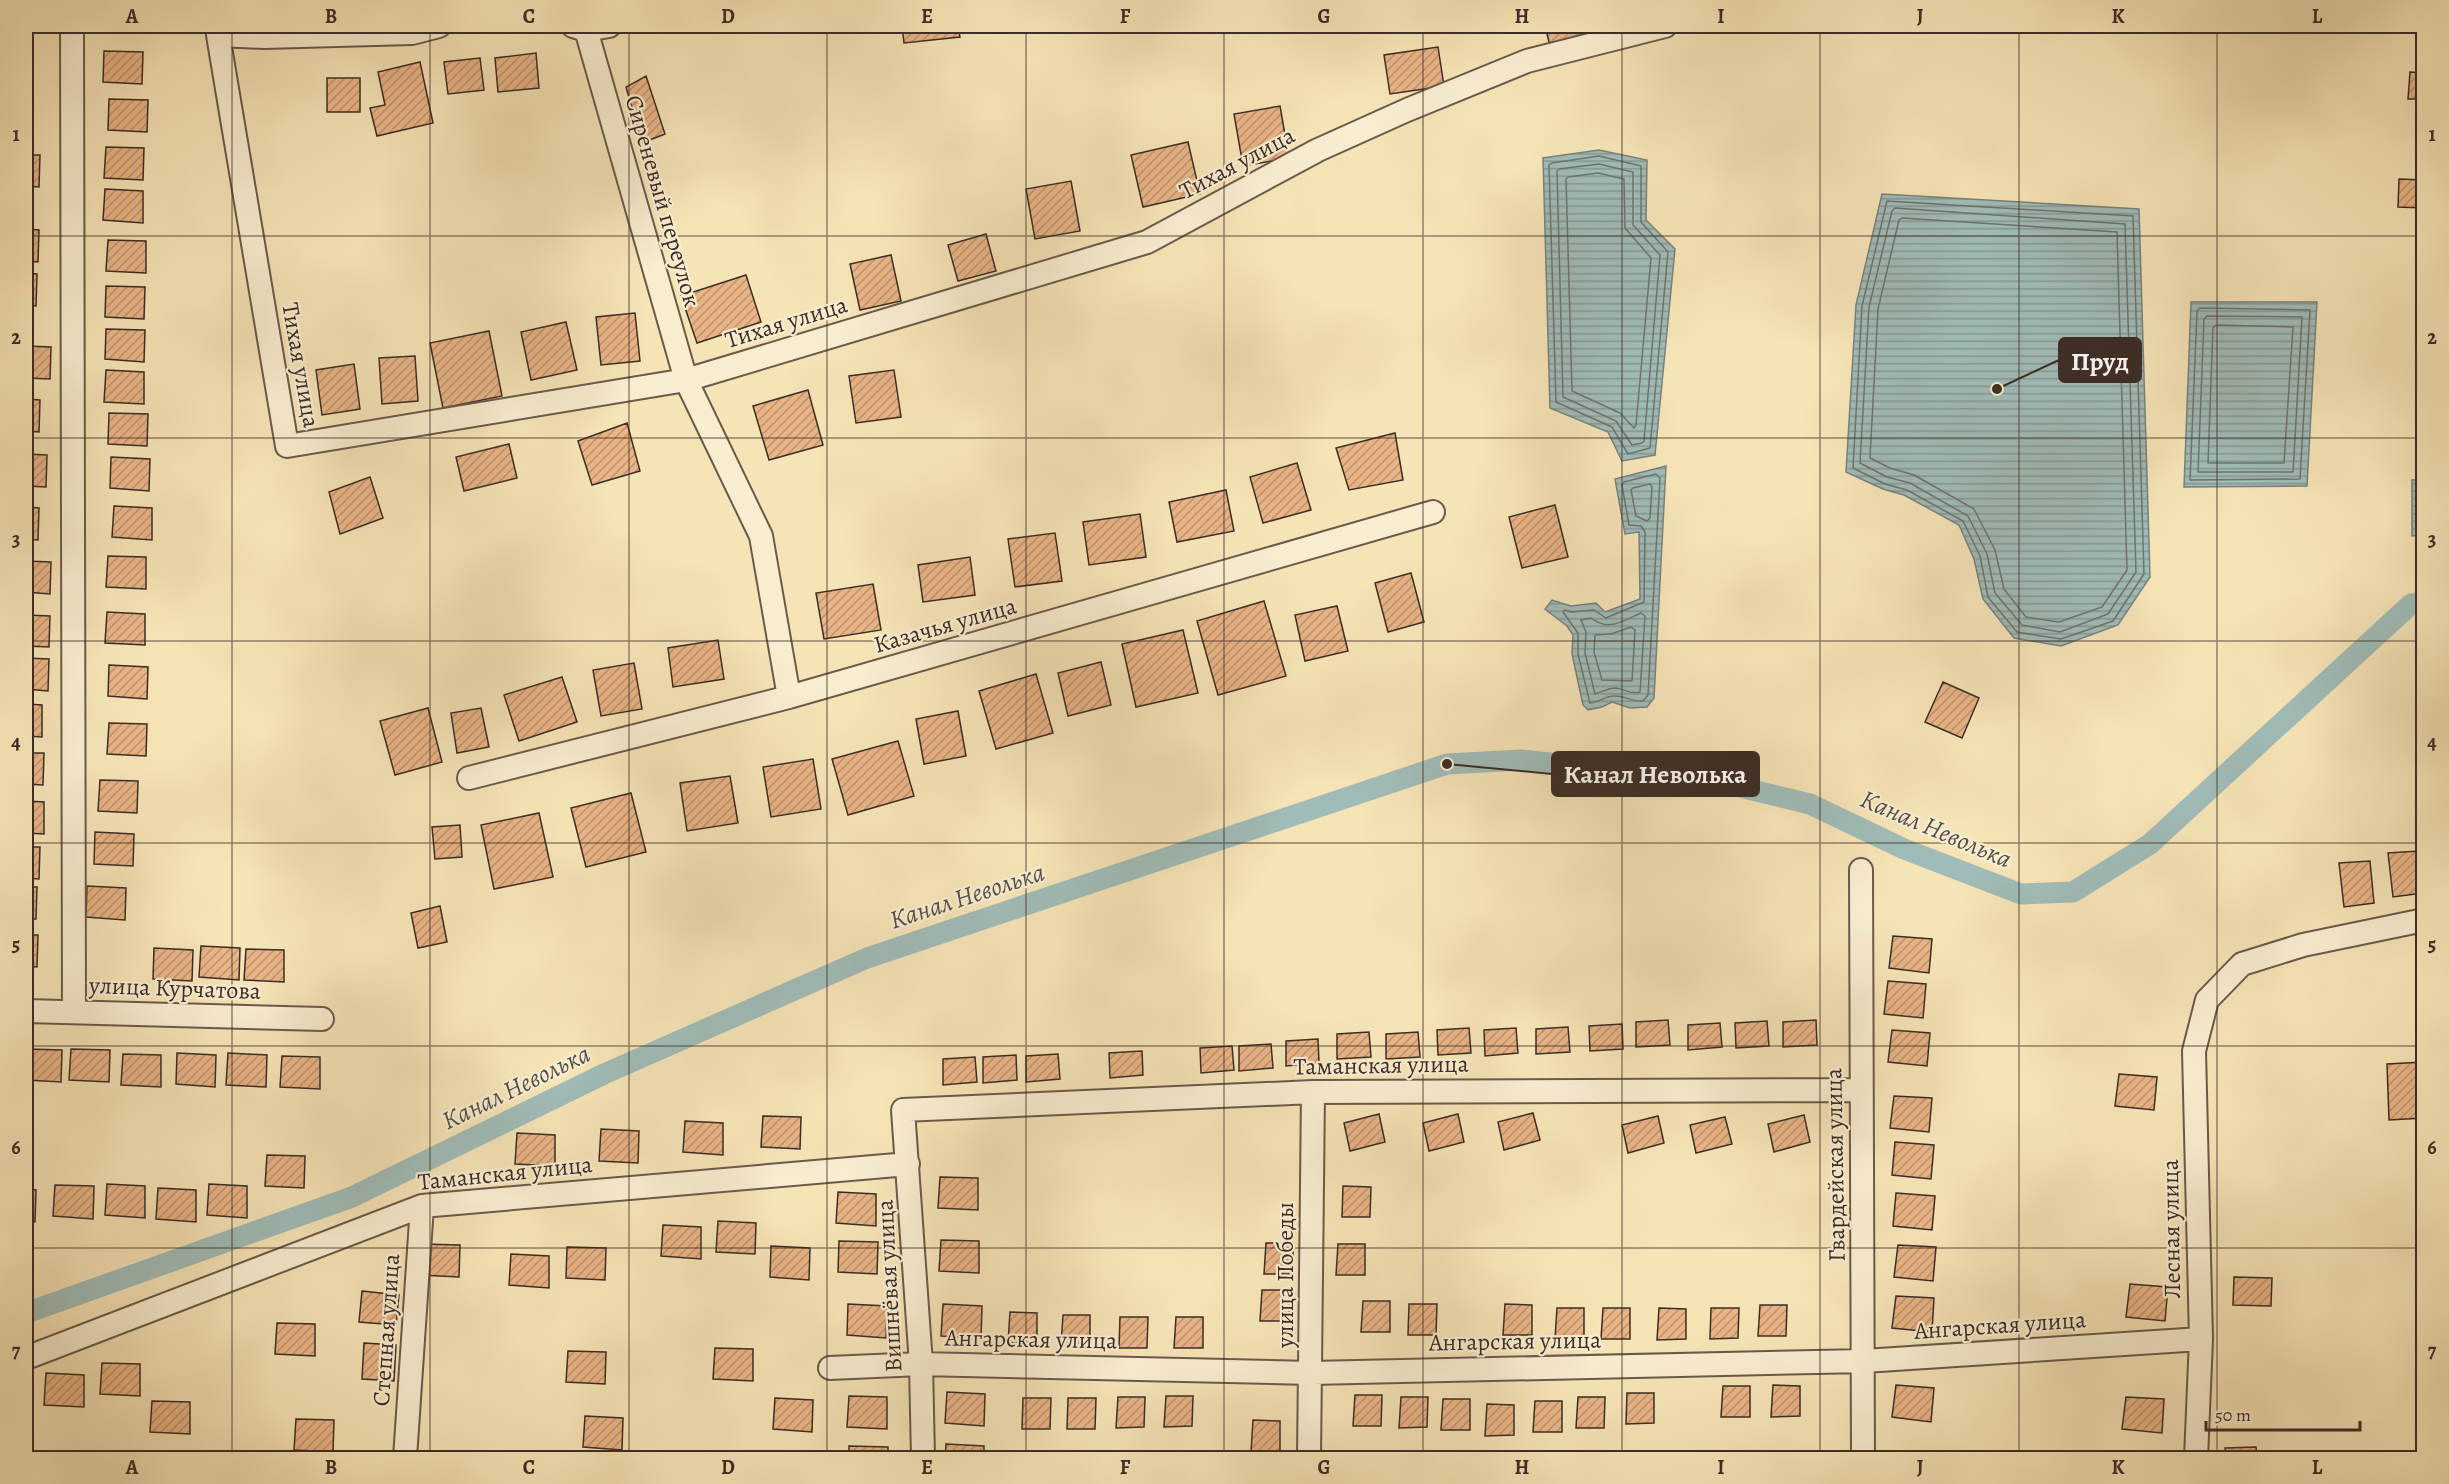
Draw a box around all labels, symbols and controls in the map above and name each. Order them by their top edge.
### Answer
text: A [125,3,139,30]
text: B [325,3,337,30]
text: C [523,3,535,30]
text: D [721,3,735,30]
text: E [921,3,933,30]
text: F [1120,3,1131,30]
text: G [1317,3,1331,30]
text: H [1515,3,1530,30]
text: I [1717,3,1725,30]
text: J [1917,3,1924,30]
text: K [2111,3,2125,30]
text: L [2312,3,2323,30]
street label: Сиреневый переулок [617,91,709,311]
street label: Тихая улица [1174,119,1300,207]
text: 1 [12,121,20,148]
text: 1 [2428,121,2436,148]
street label: Тихая улица [721,288,851,356]
street label: Тихая улица [274,300,328,430]
text: 2 [11,324,21,351]
text: 2 [2427,324,2437,351]
callout: Пруд [2059,338,2141,382]
text: Пруд [2071,344,2129,379]
text: 3 [12,526,20,553]
text: 3 [2428,526,2436,553]
street label: Казачья улица [870,589,1020,661]
text: 4 [11,729,21,756]
text: 4 [2427,729,2437,756]
callout: Канал Неволька [1552,752,1759,796]
text: Канал Неволька [1564,757,1747,792]
water label: Канал Неволька [1855,781,2017,877]
water label: Канал Неволька [885,854,1049,938]
text: 5 [12,931,20,958]
text: 5 [2428,931,2436,958]
street label: улица Курчатова [88,969,261,1007]
water label: Канал Неволька [436,1036,596,1138]
street label: Таманская улица [1293,1047,1469,1083]
street label: Гвардейская улица [1817,1068,1853,1262]
text: 6 [11,1134,21,1161]
text: 6 [2427,1134,2437,1161]
street label: Таманская улица [416,1148,594,1198]
street label: Лесная улица [2154,1159,2188,1299]
street label: Вишнёвая улица [869,1199,909,1373]
street label: улица Победы [1269,1202,1301,1349]
street label: Степная улица [365,1253,407,1407]
street label: Ангарская улица [1912,1303,2087,1347]
street label: Ангарская улица [944,1321,1117,1357]
street label: Ангарская улица [1428,1323,1601,1359]
text: 7 [12,1337,21,1364]
text: 7 [2428,1337,2437,1364]
scale bar [2206,1394,2360,1432]
text: 50 m [2215,1403,2251,1427]
text: A [125,1454,139,1481]
text: B [325,1454,337,1481]
text: C [523,1454,535,1481]
text: D [721,1454,735,1481]
text: E [921,1454,933,1481]
text: F [1120,1454,1131,1481]
text: G [1317,1454,1331,1481]
text: H [1515,1454,1530,1481]
text: I [1717,1454,1725,1481]
text: J [1917,1454,1924,1481]
text: K [2111,1454,2125,1481]
text: L [2312,1454,2323,1481]

